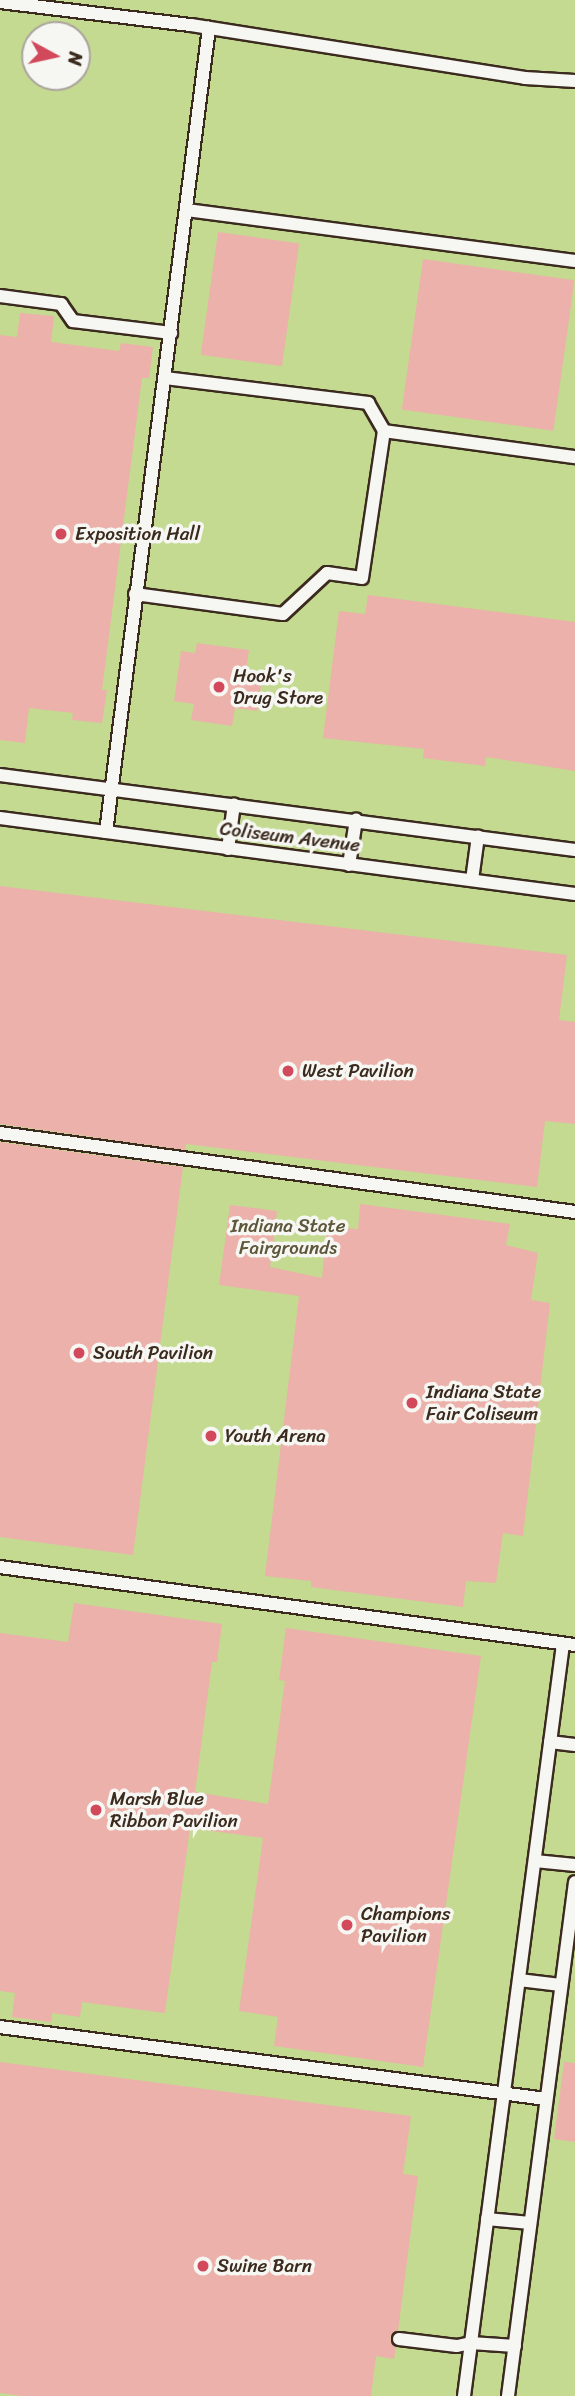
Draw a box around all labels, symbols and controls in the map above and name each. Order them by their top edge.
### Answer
north arrow [21,21,91,91]
text: N [58,50,93,68]
place label: Exposition Hall [75,523,200,545]
marker: Exposition Hall [53,526,69,542]
place label: Hook's Drug Store [233,665,324,709]
marker: Hook's Drug Store [211,679,227,695]
street label: Coliseum Avenue [219,817,361,857]
place label: West Pavilion [302,1060,414,1082]
marker: West Pavilion [280,1063,296,1079]
park label: Indiana State Fairgrounds [230,1215,346,1259]
place label: South Pavilion [93,1342,214,1364]
marker: South Pavilion [71,1345,87,1361]
place label: Indiana State Fair Coliseum [426,1381,541,1425]
marker: Indiana State Fair Coliseum [404,1395,420,1411]
place label: Youth Arena [225,1425,326,1447]
marker: Youth Arena [203,1428,219,1444]
place label: Marsh Blue Ribbon Pavilion [110,1788,238,1832]
marker: Marsh Blue Ribbon Pavilion [88,1802,104,1818]
place label: Champions Pavilion [361,1903,451,1947]
marker: Champions Pavilion [339,1917,355,1933]
place label: Swine Barn [217,2255,312,2277]
marker: Swine Barn [195,2258,211,2274]

